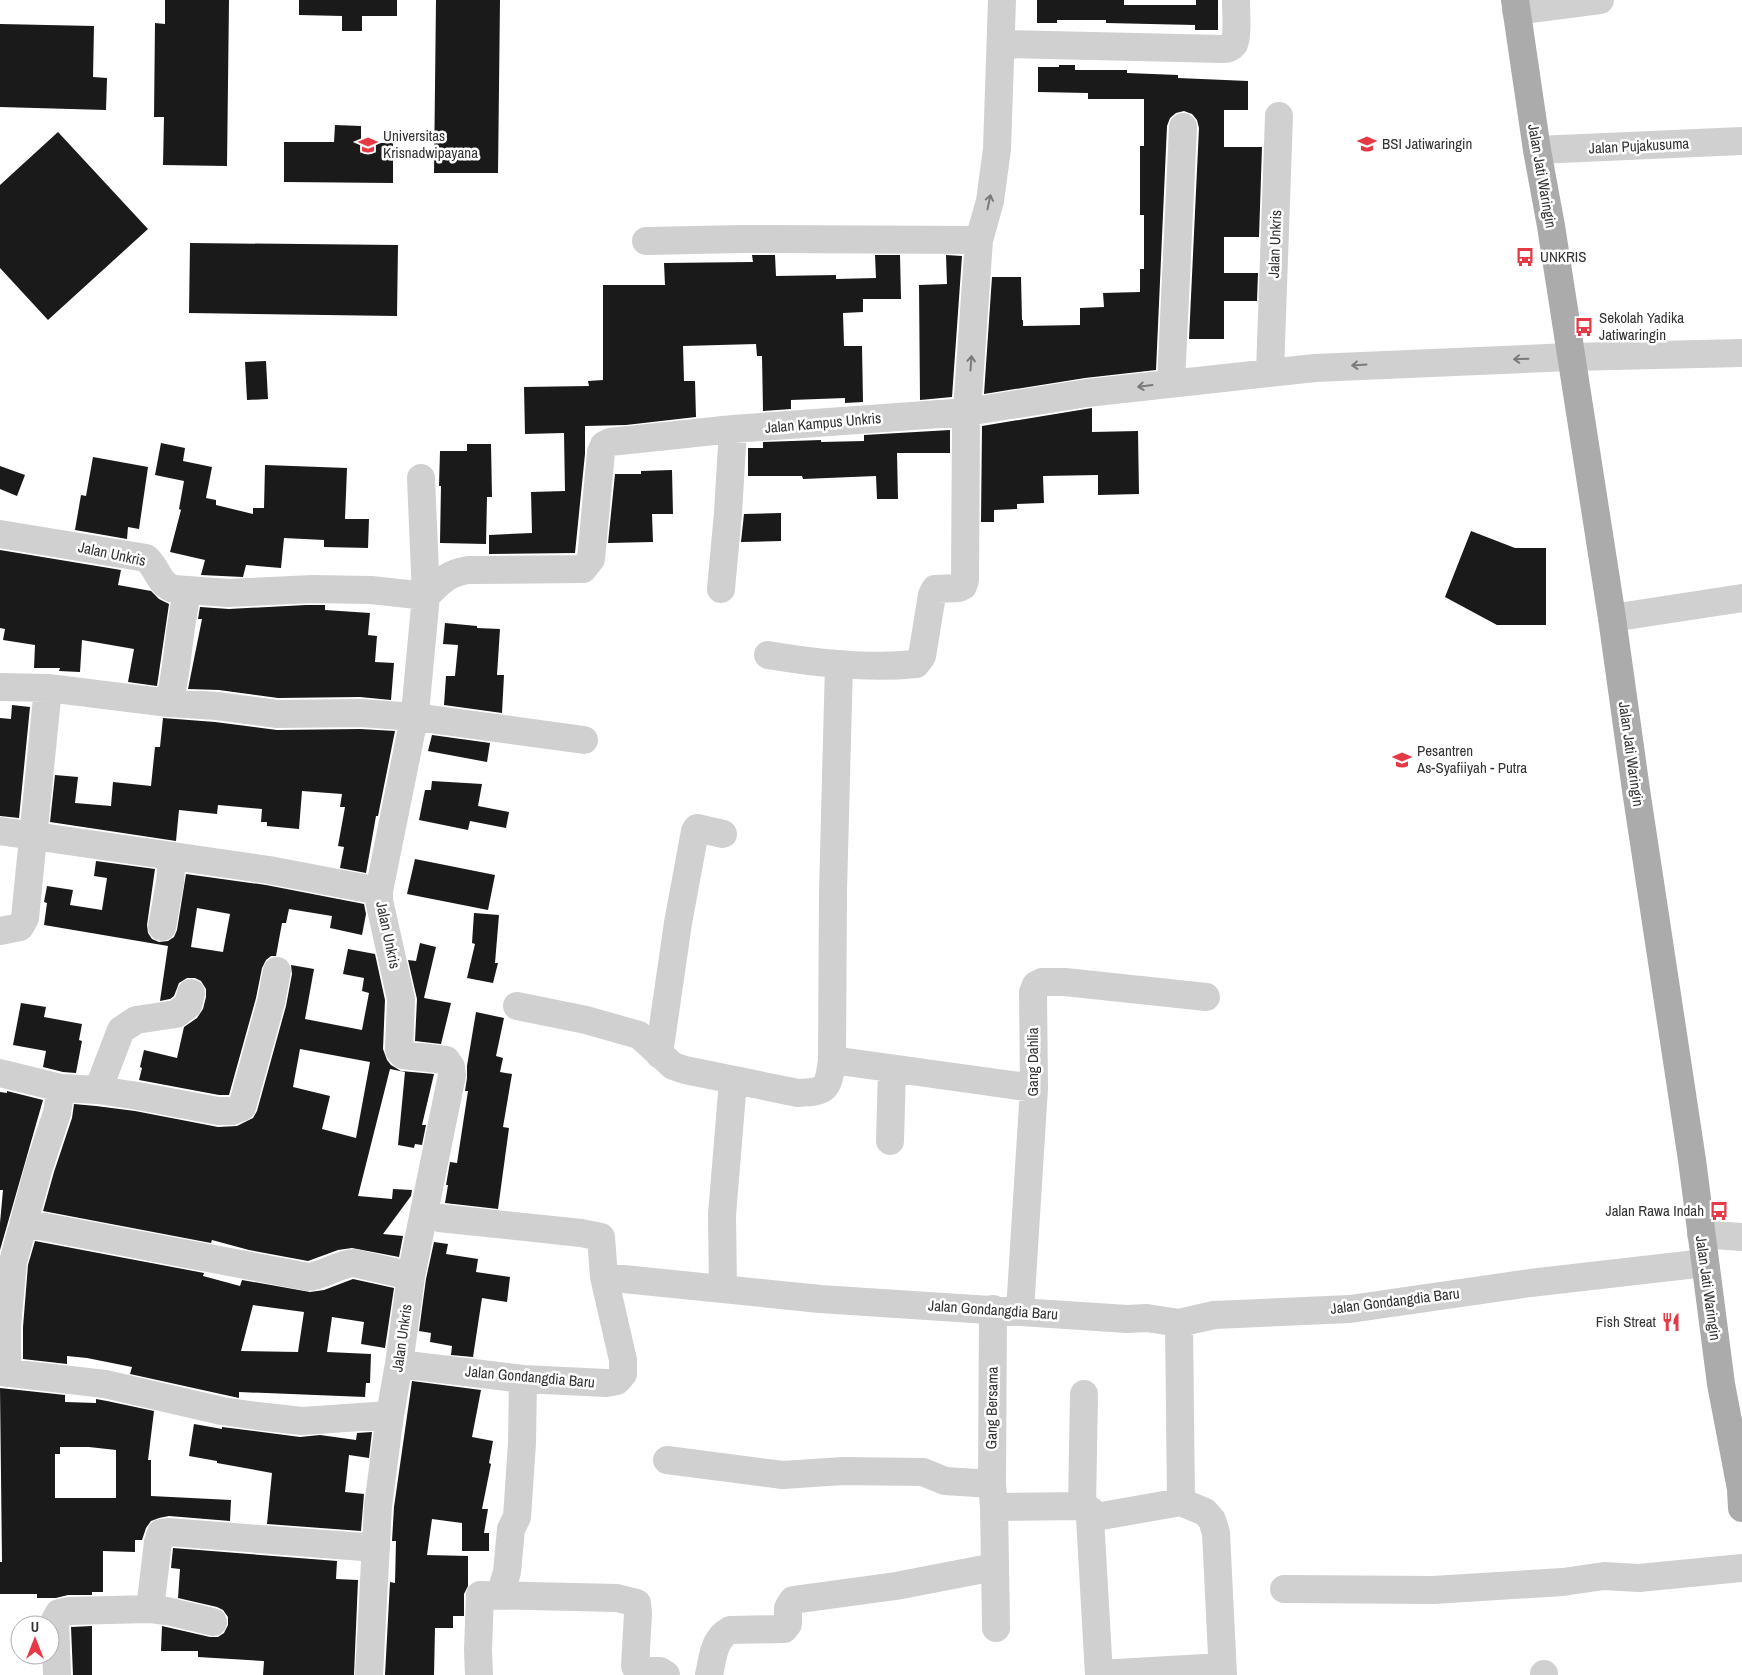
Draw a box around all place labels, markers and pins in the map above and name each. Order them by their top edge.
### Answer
place label: Universitas Krisnadwipayana [383,125,478,163]
school or university icon: BSI Jatiwaringin [1356,133,1378,155]
place label: BSI Jatiwaringin [1382,133,1472,154]
school or university icon: Universitas Krisnadwipayana [357,134,379,156]
bus stop icon: UNKRIS [1514,246,1536,268]
place label: UNKRIS [1540,246,1586,267]
place label: Sekolah Yadika Jatiwaringin [1599,307,1684,345]
bus stop icon: Sekolah Yadika Jatiwaringin [1573,316,1595,338]
place label: Pesantren As-Syafiiyah - Putra [1416,740,1527,778]
school or university icon: Pesantren As-Syafiiyah - Putra [1391,749,1413,771]
place label: Jalan Rawa Indah [1606,1200,1704,1221]
bus stop icon: Jalan Rawa Indah [1708,1200,1730,1222]
place label: Fish Streat [1596,1311,1657,1332]
restaurant icon: Fish Streat [1660,1311,1682,1333]

